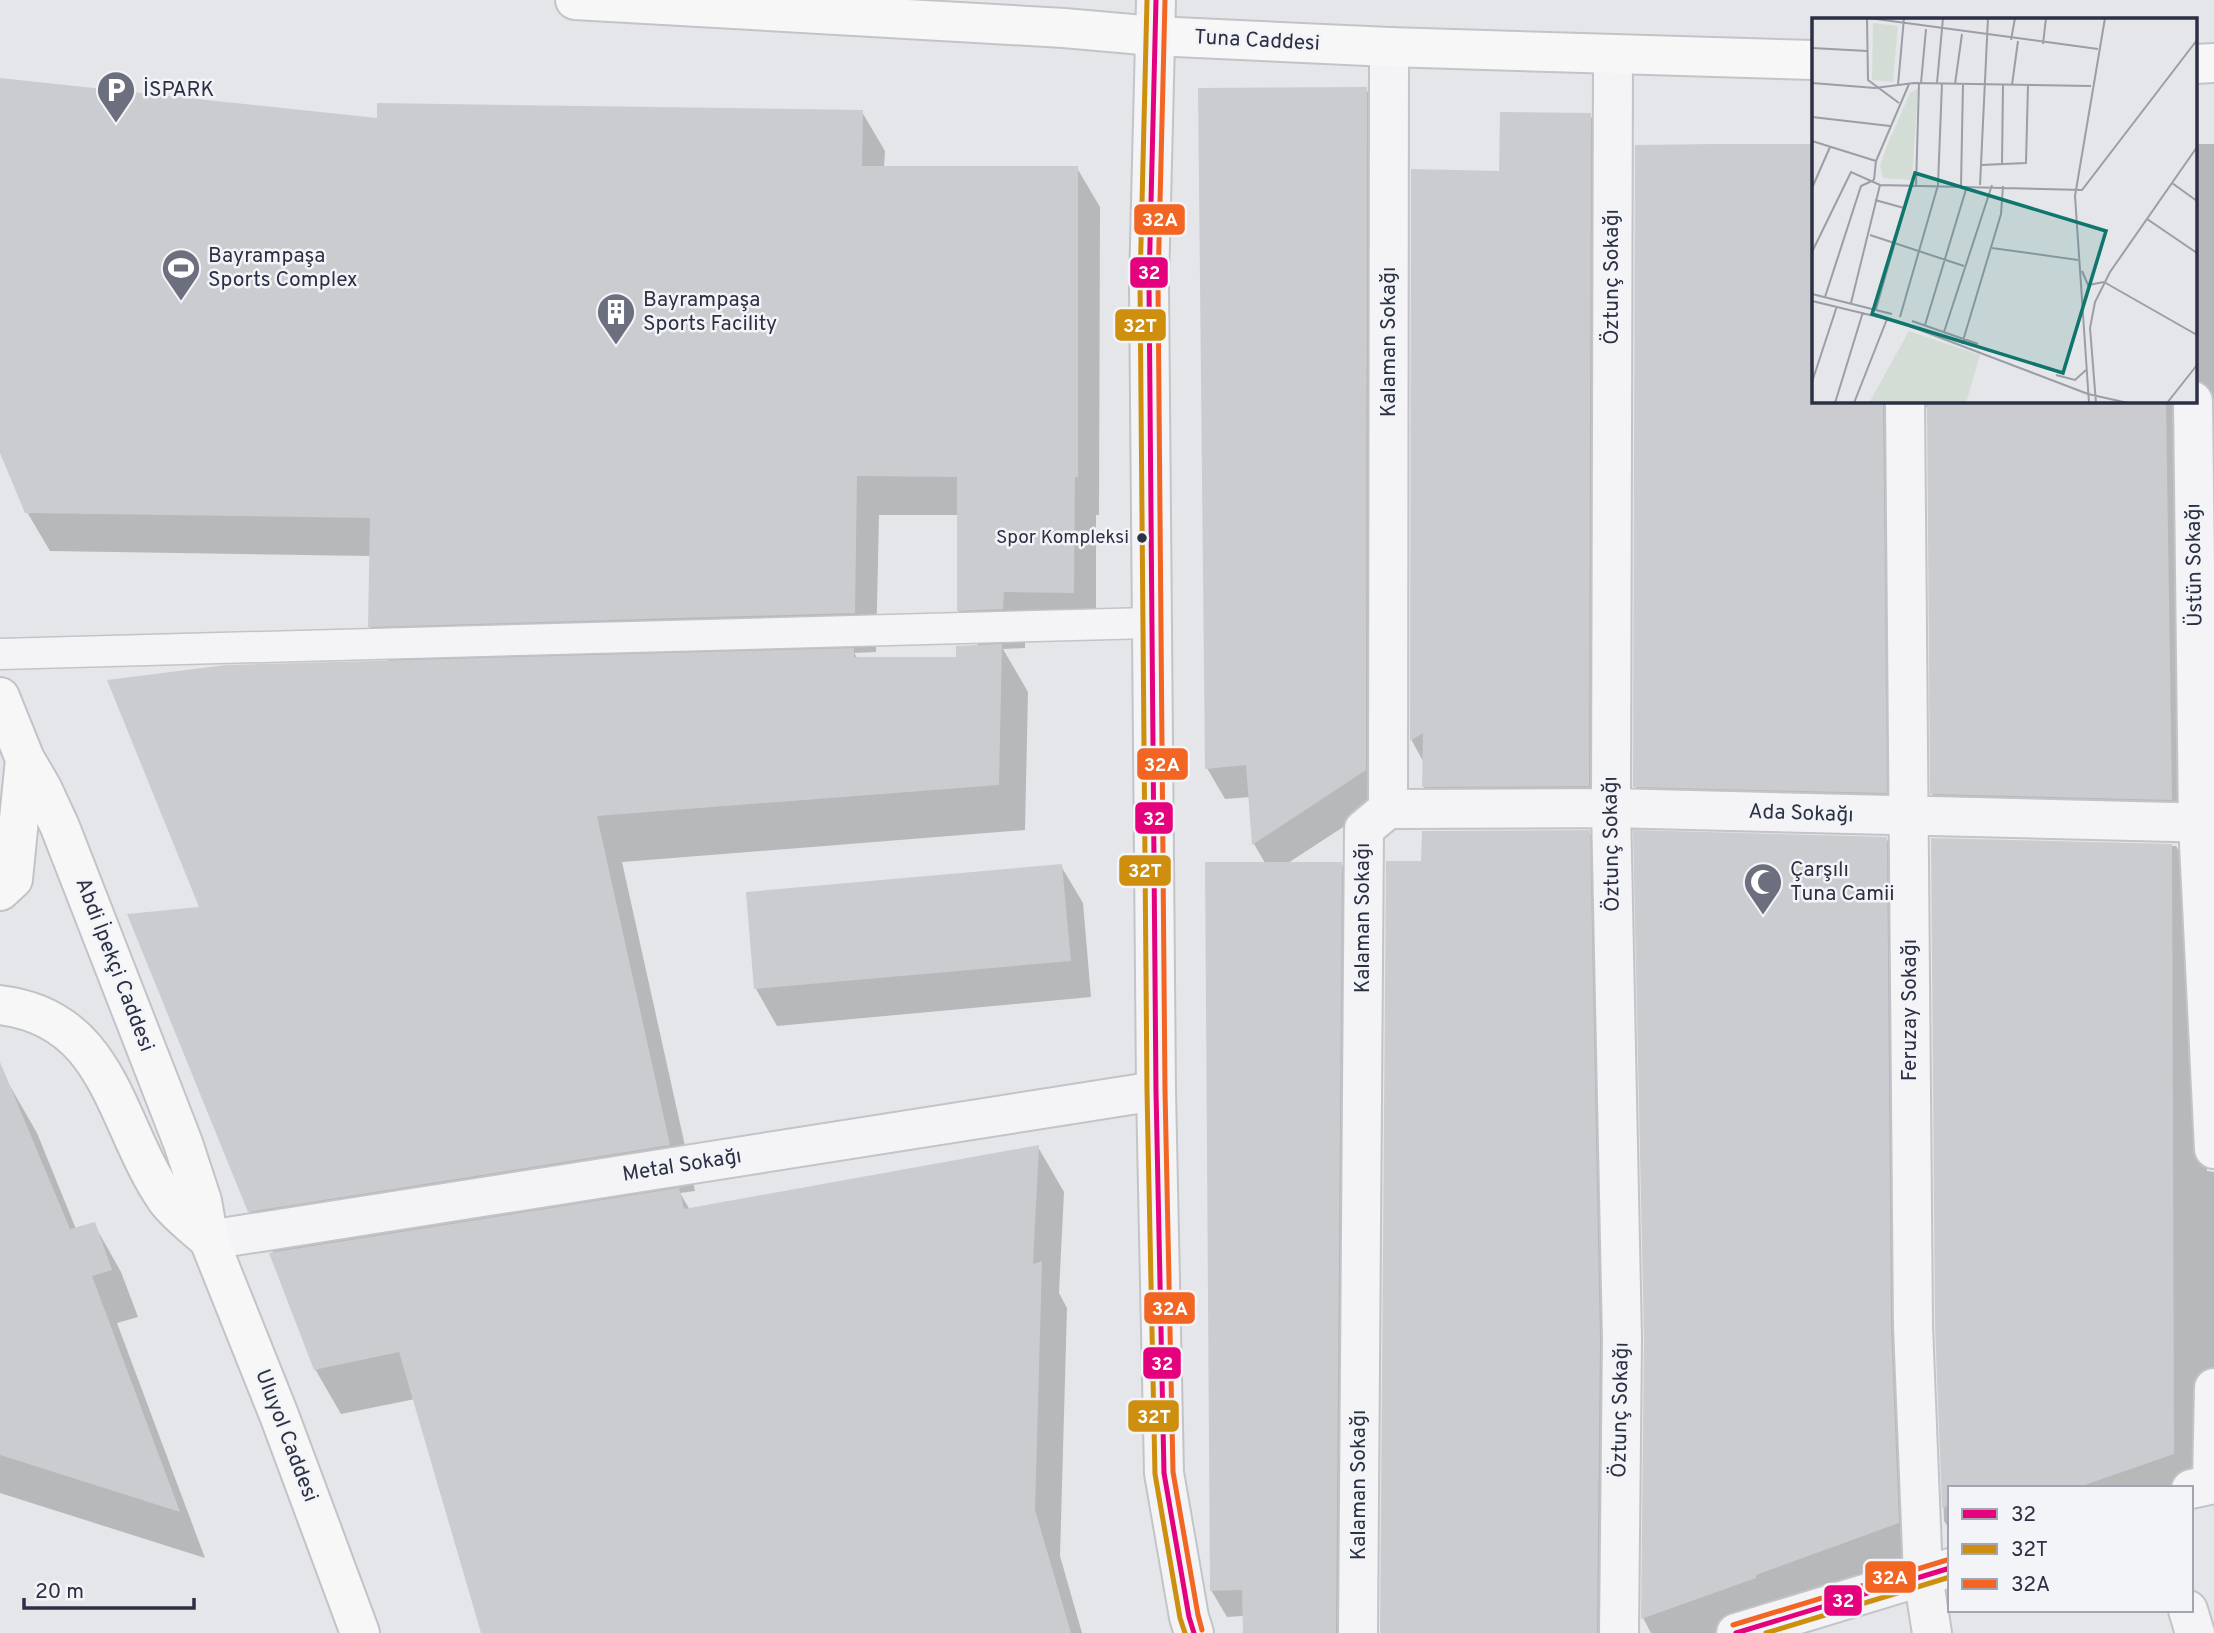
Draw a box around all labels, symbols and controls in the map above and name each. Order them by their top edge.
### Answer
inset map [1812,18,2196,402]
street label: Tuna Caddesi [1193,24,1321,58]
parking icon: İSPARK [95,69,137,124]
place label: İSPARK [143,77,214,104]
line badge: 32A [1133,203,1186,236]
text: 32A [1142,209,1178,233]
street label: Öztunç Sokağı [1599,209,1626,345]
place label: Bayrampaşa Sports Complex [208,243,358,294]
sports icon: Bayrampaşa Sports Complex [160,247,202,302]
line badge: 32 [1129,256,1169,289]
text: 32 [1138,262,1160,286]
street label: Kalaman Sokağı [1376,267,1403,417]
place label: Bayrampaşa Sports Facility [643,287,777,338]
building icon: Bayrampaşa Sports Facility [595,291,637,346]
line badge: 32T [1114,308,1167,342]
text: 32T [1123,315,1157,339]
street label: Üstün Sokağı [2180,503,2210,627]
place label: Spor Kompleksi [996,526,1129,550]
marker: Spor Kompleksi [1135,531,1149,545]
line badge: 32A [1136,747,1189,781]
text: 32A [1144,754,1180,778]
street label: Öztunç Sokağı [1597,776,1627,912]
street label: Ada Sokağı [1748,799,1854,829]
line badge: 32 [1134,801,1174,835]
text: 32 [1143,808,1165,832]
street label: Kalaman Sokağı [1350,843,1377,993]
line badge: 32T [1118,854,1172,887]
place label: Çarşılı Tuna Camii [1790,857,1895,908]
text: 32T [1128,860,1162,884]
mosque icon: Çarşılı Tuna Camii [1742,861,1784,916]
street label: Abdi İpekçi Caddesi [68,874,160,1056]
street label: Feruzay Sokağı [1897,939,1924,1081]
street label: Metal Sokağı [620,1143,744,1189]
line badge: 32A [1143,1291,1196,1325]
text: 32A [1152,1298,1188,1322]
street label: Öztunç Sokağı [1606,1342,1636,1478]
line badge: 32 [1142,1346,1182,1380]
text: 32 [1151,1353,1173,1377]
street label: Uluyol Caddesi [248,1366,324,1506]
line badge: 32T [1127,1399,1180,1433]
text: 32T [1137,1406,1171,1430]
street label: Kalaman Sokağı [1346,1410,1373,1560]
legend [1948,1486,2193,1612]
text: 32 [2011,1502,2036,1529]
text: 32T [2011,1537,2048,1564]
line badge: 32A [1864,1560,1917,1594]
scale bar [24,1566,194,1610]
text: 32A [1872,1567,1908,1591]
text: 32A [2011,1572,2050,1599]
text: 20 m [35,1579,84,1606]
line badge: 32 [1823,1584,1863,1617]
text: 32 [1832,1590,1854,1614]

